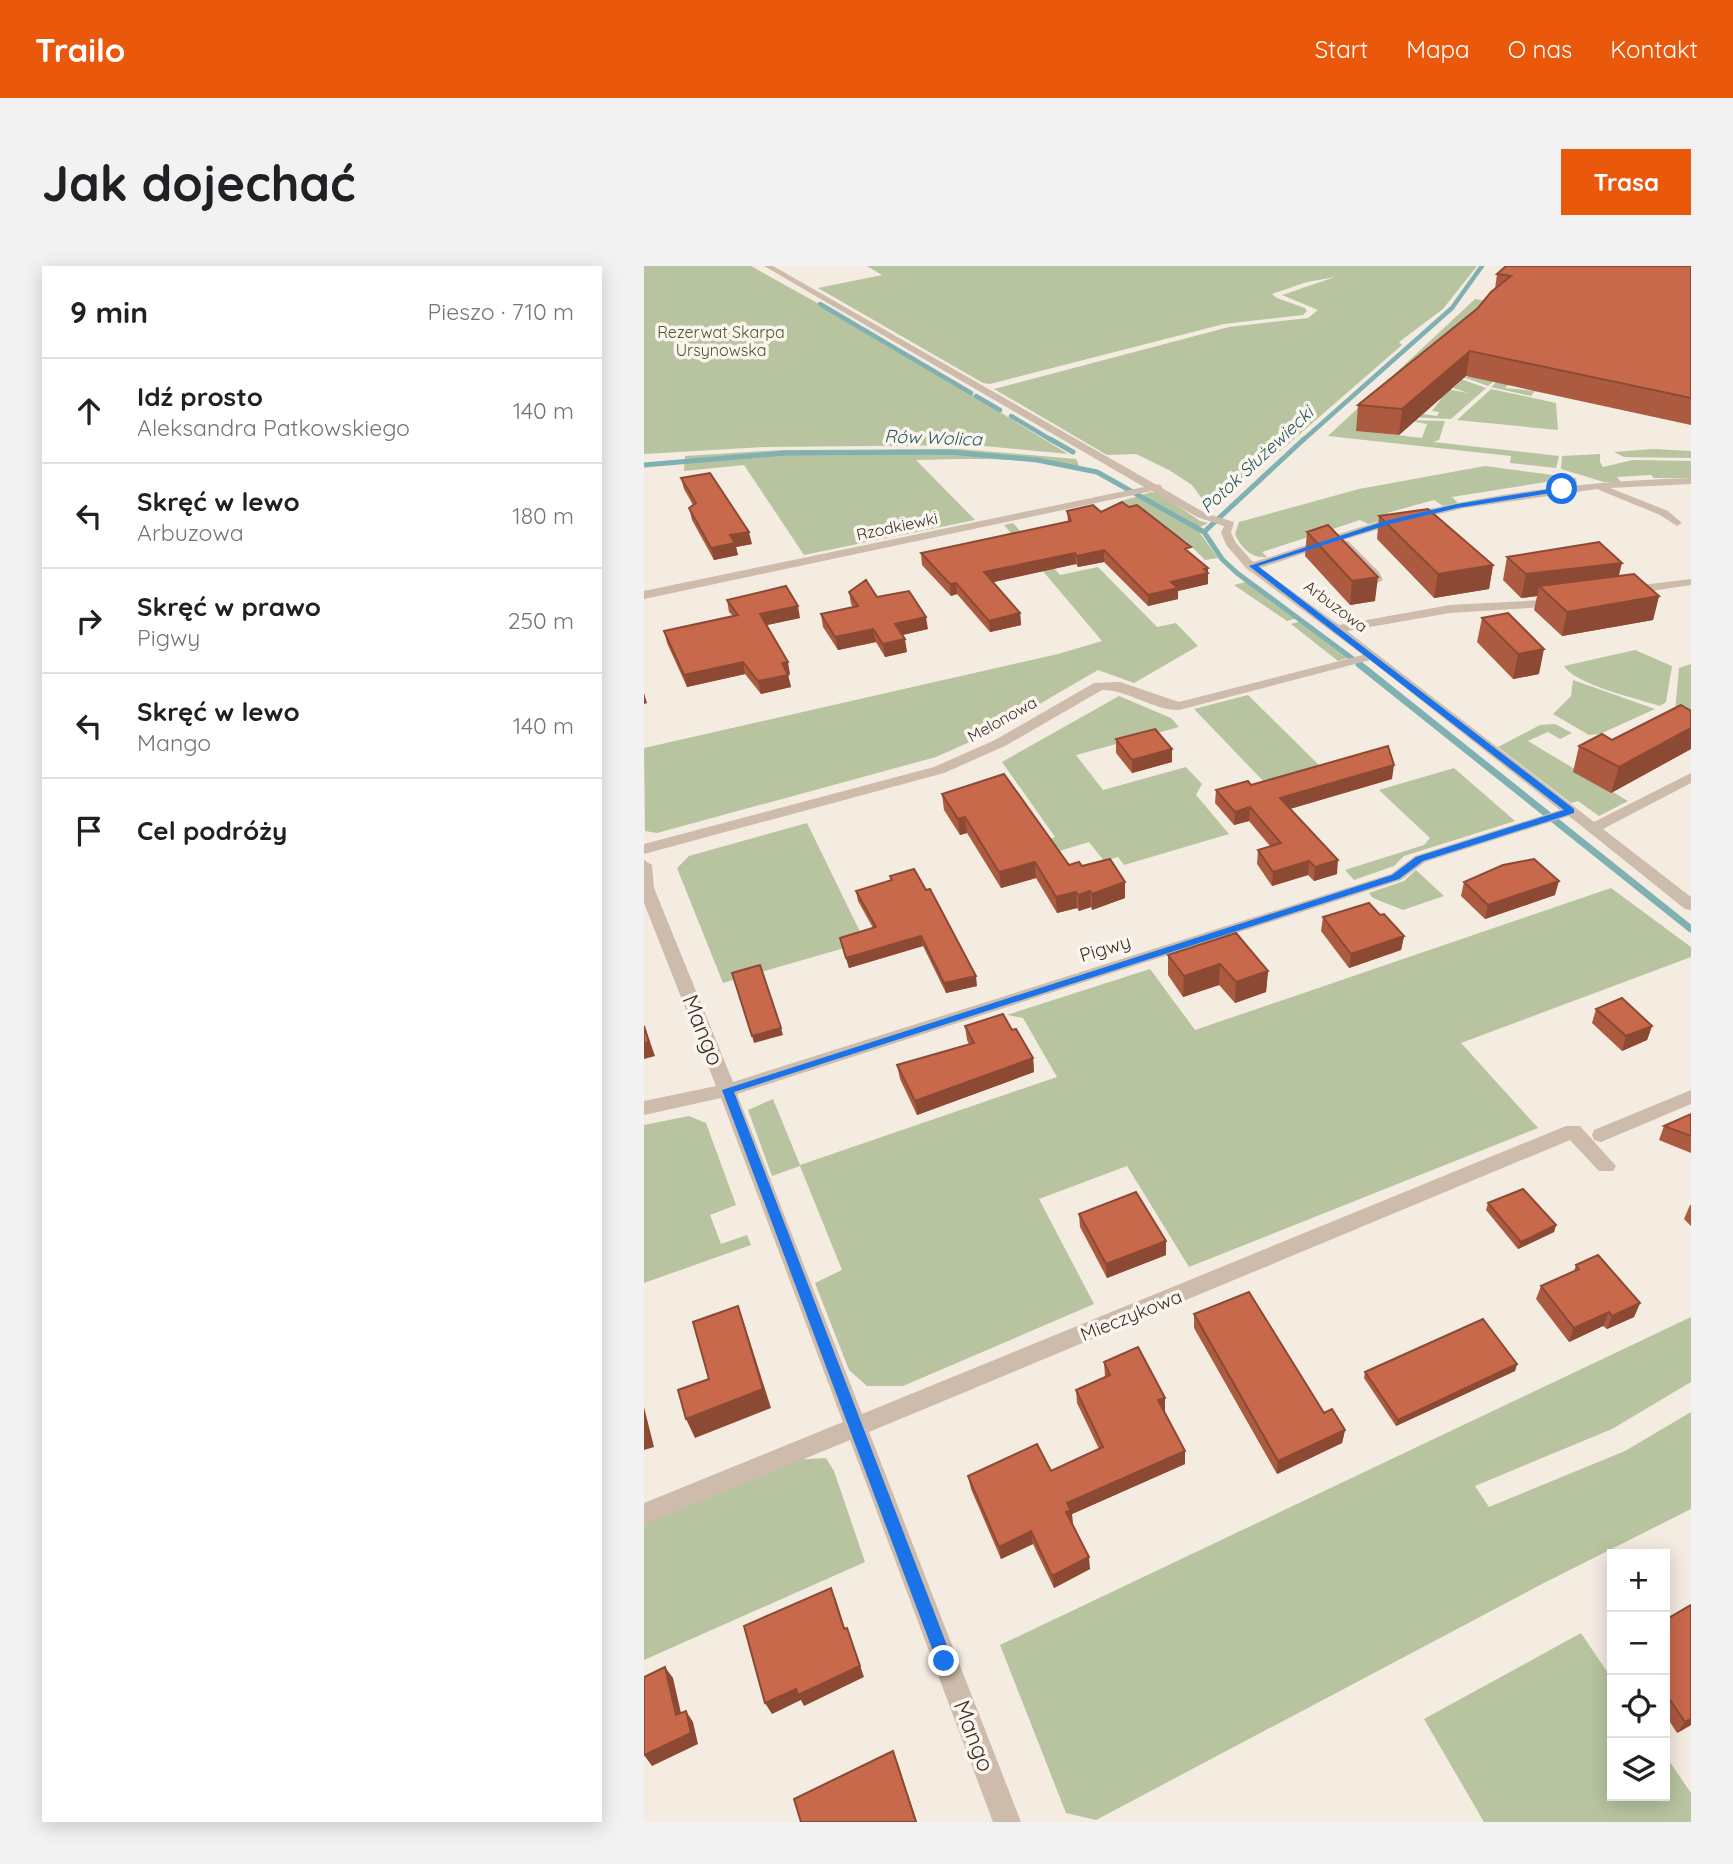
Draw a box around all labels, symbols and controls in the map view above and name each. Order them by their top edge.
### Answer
text: Trailo [35,29,125,70]
text: Start [1315,34,1368,64]
text: Mapa [1406,34,1470,64]
text: O nas [1508,34,1572,64]
text: Kontakt [1610,34,1698,64]
button: Trasa [1561,149,1691,215]
text: Jak dojechać [42,152,356,213]
text: 9 min [70,293,148,331]
text: Pieszo · 710 m [428,297,574,326]
park label: Rezerwat Skarpa Ursynowska [657,322,785,360]
text: Idź prosto [137,380,263,413]
icon: ahead [70,392,108,430]
text: 140 m [513,396,574,425]
water label: Potok Służewiecki [1195,400,1320,518]
text: Aleksandra Patkowskiego [137,413,410,442]
water label: Rów Wolica [884,424,983,451]
route start [1546,473,1577,504]
text: Skręć w lewo [137,485,300,518]
icon: left [70,497,108,535]
text: 180 m [512,501,574,530]
street label: Rzodkiewki [855,508,939,544]
text: Arbuzowa [137,518,244,547]
street label: Arbuzowa [1300,576,1372,636]
text: Skręć w prawo [137,590,321,623]
icon: right [70,602,108,640]
text: 250 m [508,606,574,635]
text: Pigwy [137,623,200,652]
street label: Melonowa [964,692,1040,746]
text: Skręć w lewo [137,695,300,728]
icon: left [70,707,108,745]
text: 140 m [513,711,574,740]
text: Mango [137,728,211,757]
icon: arrive [70,812,108,850]
text: Cel podróży [137,814,287,847]
street label: Pigwy [1076,929,1134,967]
street label: Mango [676,990,731,1070]
street label: Mieczykowa [1077,1284,1185,1346]
map controls [1607,1549,1670,1801]
button: + [1607,1549,1670,1612]
button: − [1607,1612,1670,1675]
route end [928,1645,959,1676]
button: locate [1607,1675,1670,1738]
street label: Mango [948,1696,1001,1776]
button: layers [1607,1738,1670,1801]

